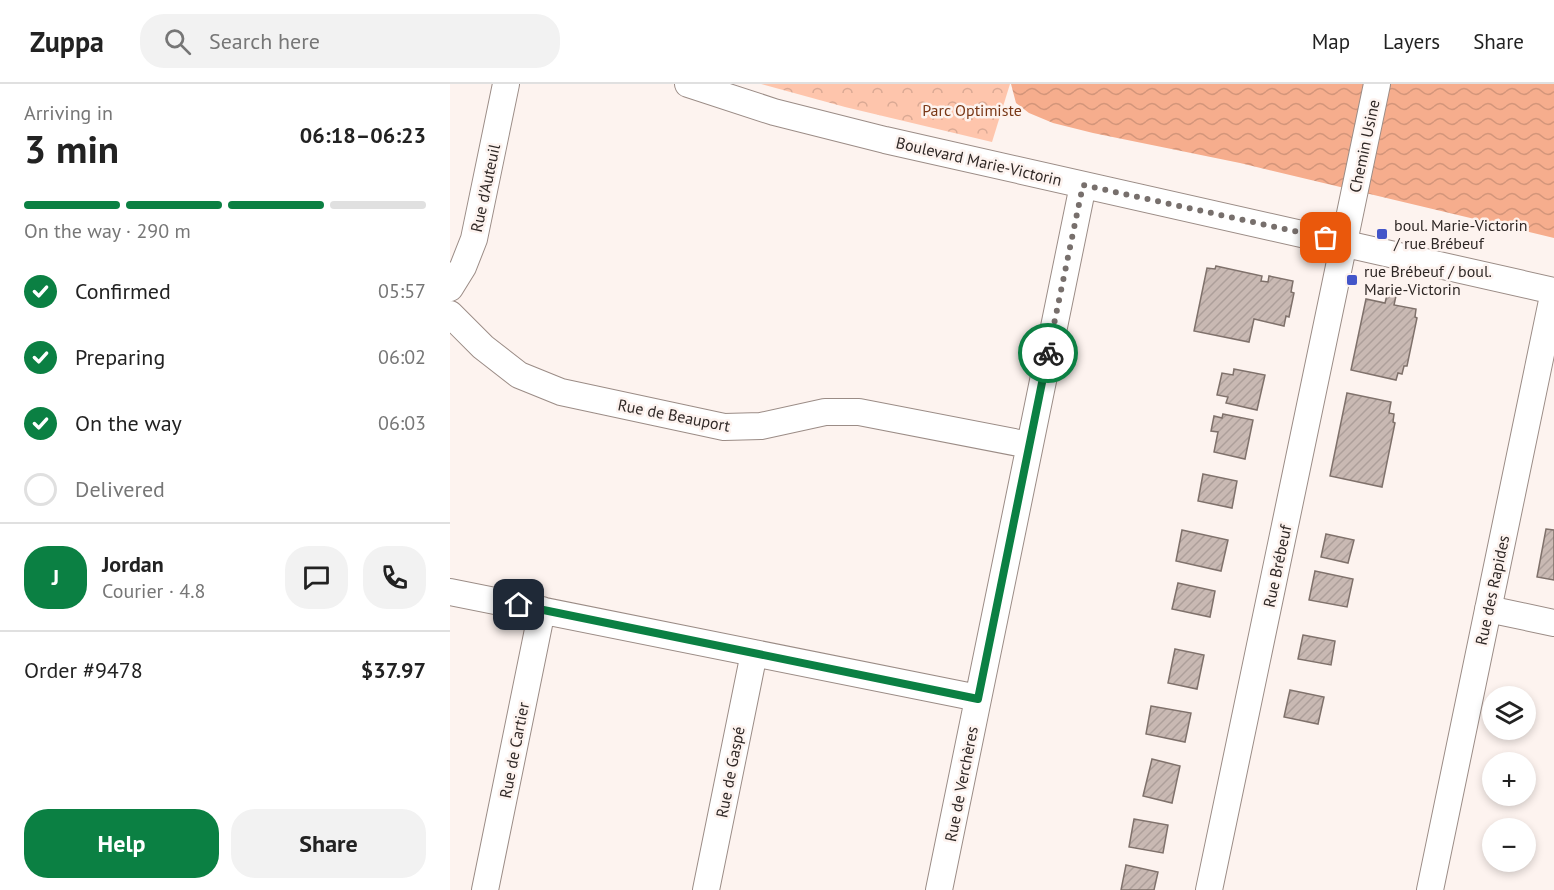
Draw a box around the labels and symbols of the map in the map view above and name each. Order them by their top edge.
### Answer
street label: Chemin Usine [1344,98,1384,194]
park label: Parc Optimiste [922,100,1022,120]
street label: Boulevard Marie-Victorin [894,132,1064,190]
street label: Rue d'Auteuil [466,142,504,234]
pin [1300,212,1351,263]
place label: boul. Marie-Victorin / rue Brébeuf [1393,215,1528,253]
marker: boul. Marie-Victorin / rue Brébeuf [1375,227,1389,241]
place label: rue Brébeuf / boul. Marie-Victorin [1364,261,1492,299]
marker: rue Brébeuf / boul. Marie-Victorin [1345,273,1359,287]
courier [1018,323,1078,383]
street label: Rue de Beauport [616,394,732,436]
street label: Rue Brébeuf [1259,522,1296,609]
street label: Rue des Rapides [1471,533,1513,647]
pin [493,579,544,630]
street label: Rue de Cartier [495,700,533,800]
street label: Rue de Verchères [940,724,982,843]
street label: Rue de Gaspé [711,725,749,819]

